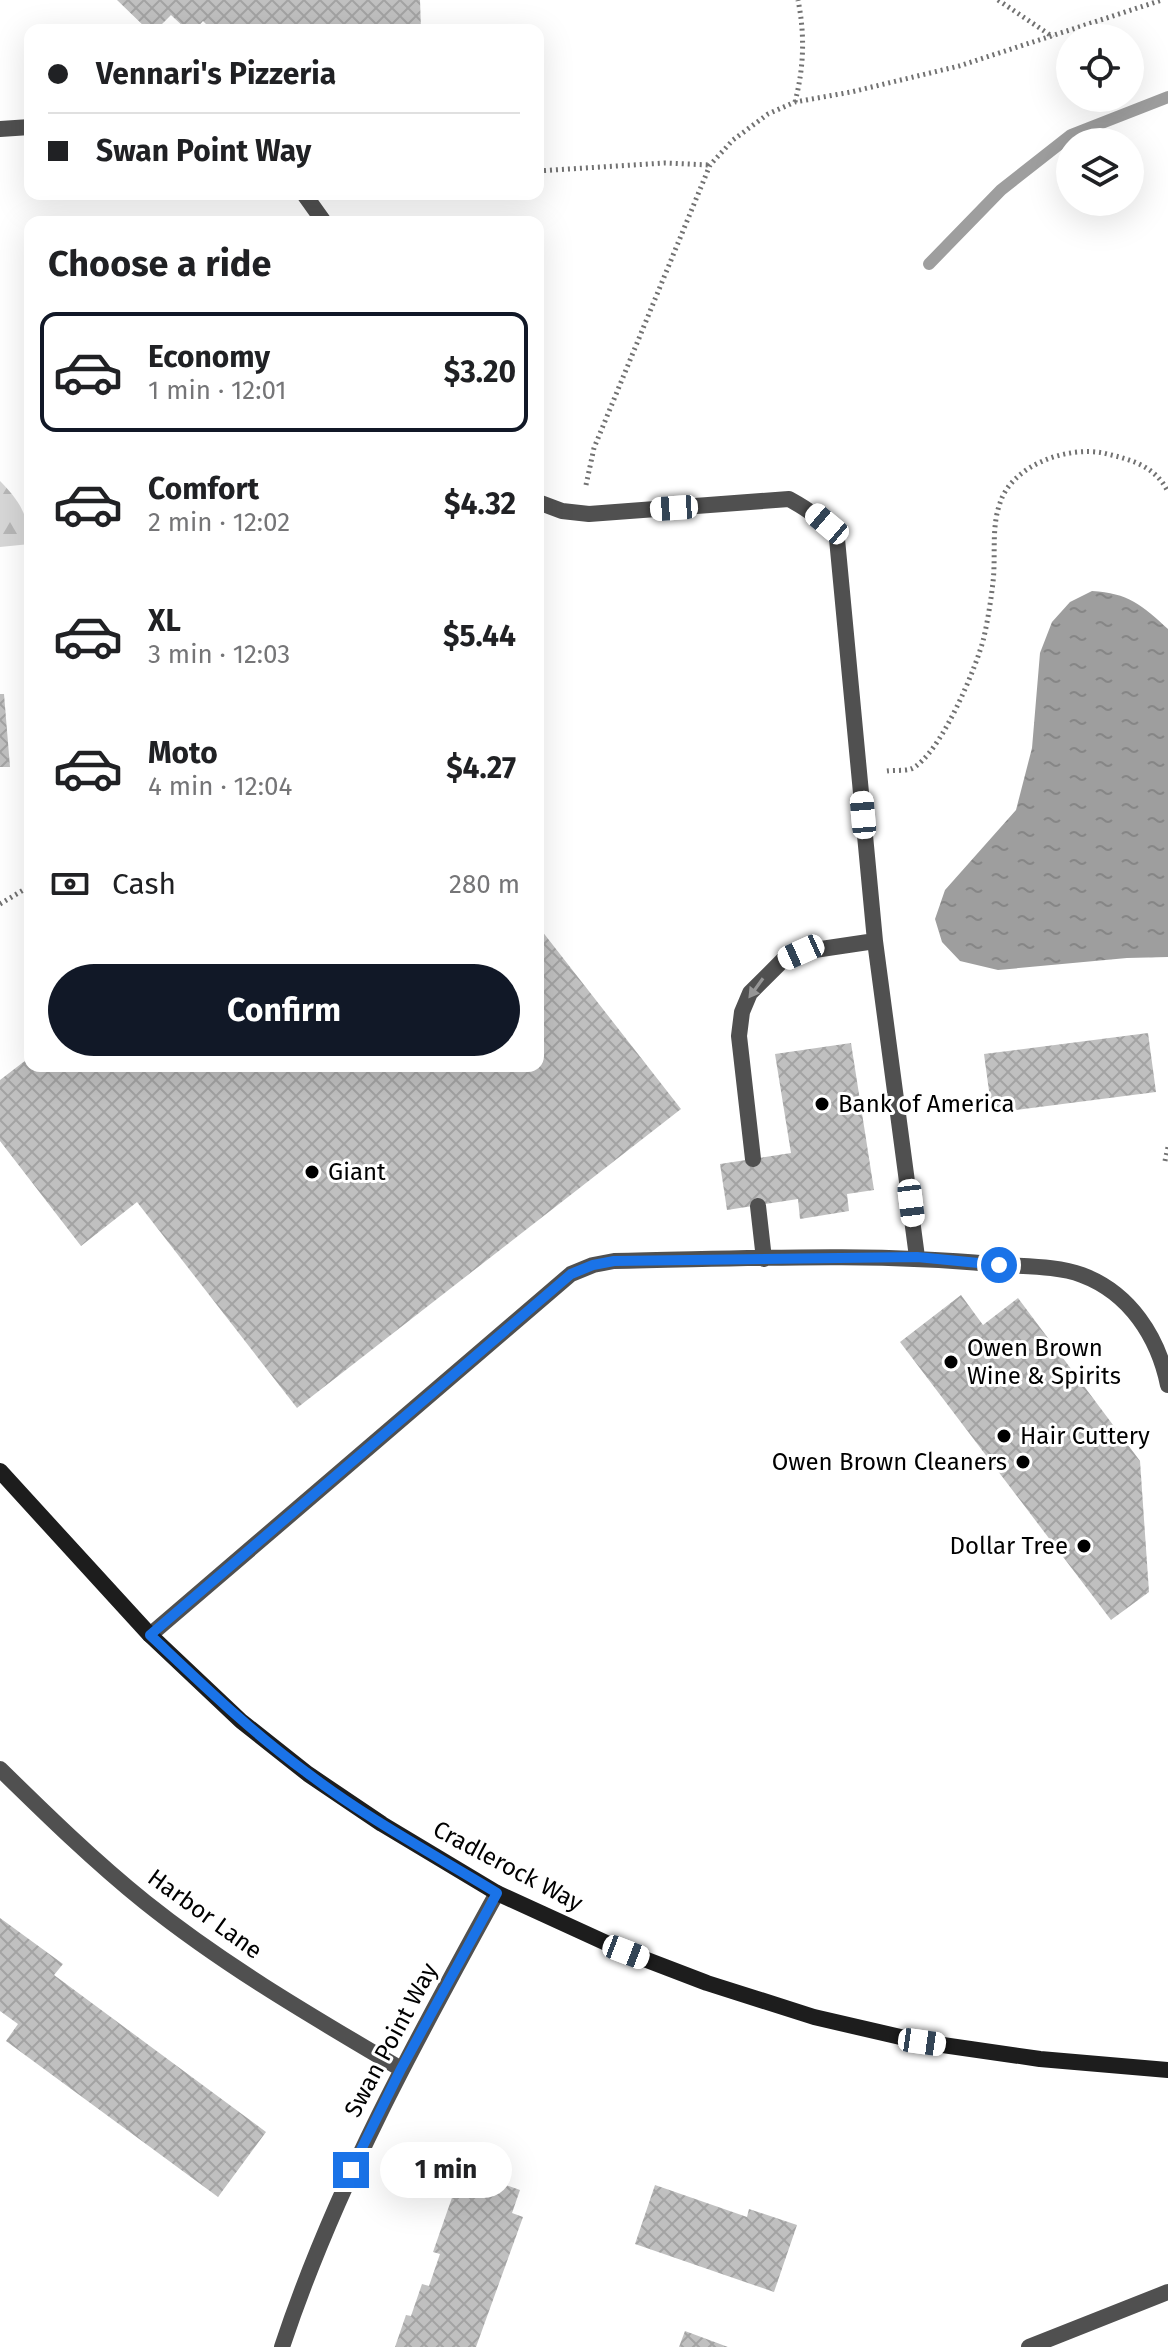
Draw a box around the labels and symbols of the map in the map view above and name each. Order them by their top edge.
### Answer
car [649,494,699,522]
car [801,499,853,549]
car [849,790,877,840]
car [774,931,828,973]
one-way arrow [748,978,764,999]
place label: Bank of America [838,1090,1015,1118]
marker: Bank of America [813,1095,831,1113]
place label: Giant [328,1158,386,1186]
marker: Giant [303,1163,321,1181]
car [896,1178,926,1228]
route start [981,1247,1017,1283]
place label: Owen Brown Wine & Spirits [967,1334,1121,1390]
marker: Owen Brown Wine & Spirits [942,1353,960,1371]
place label: Hair Cuttery [1020,1422,1150,1450]
marker: Hair Cuttery [995,1427,1013,1445]
place label: Owen Brown Cleaners [772,1448,1007,1476]
marker: Owen Brown Cleaners [1014,1453,1032,1471]
place label: Dollar Tree [950,1532,1068,1560]
marker: Dollar Tree [1075,1537,1093,1555]
street label: Cradlerock Way [428,1815,588,1917]
street label: Harbor Lane [142,1863,268,1965]
car [599,1932,653,1972]
street label: Swan Point Way [339,1958,443,2122]
car [897,2027,947,2057]
callout: 1 min [379,2142,511,2198]
route end [333,2152,369,2188]

